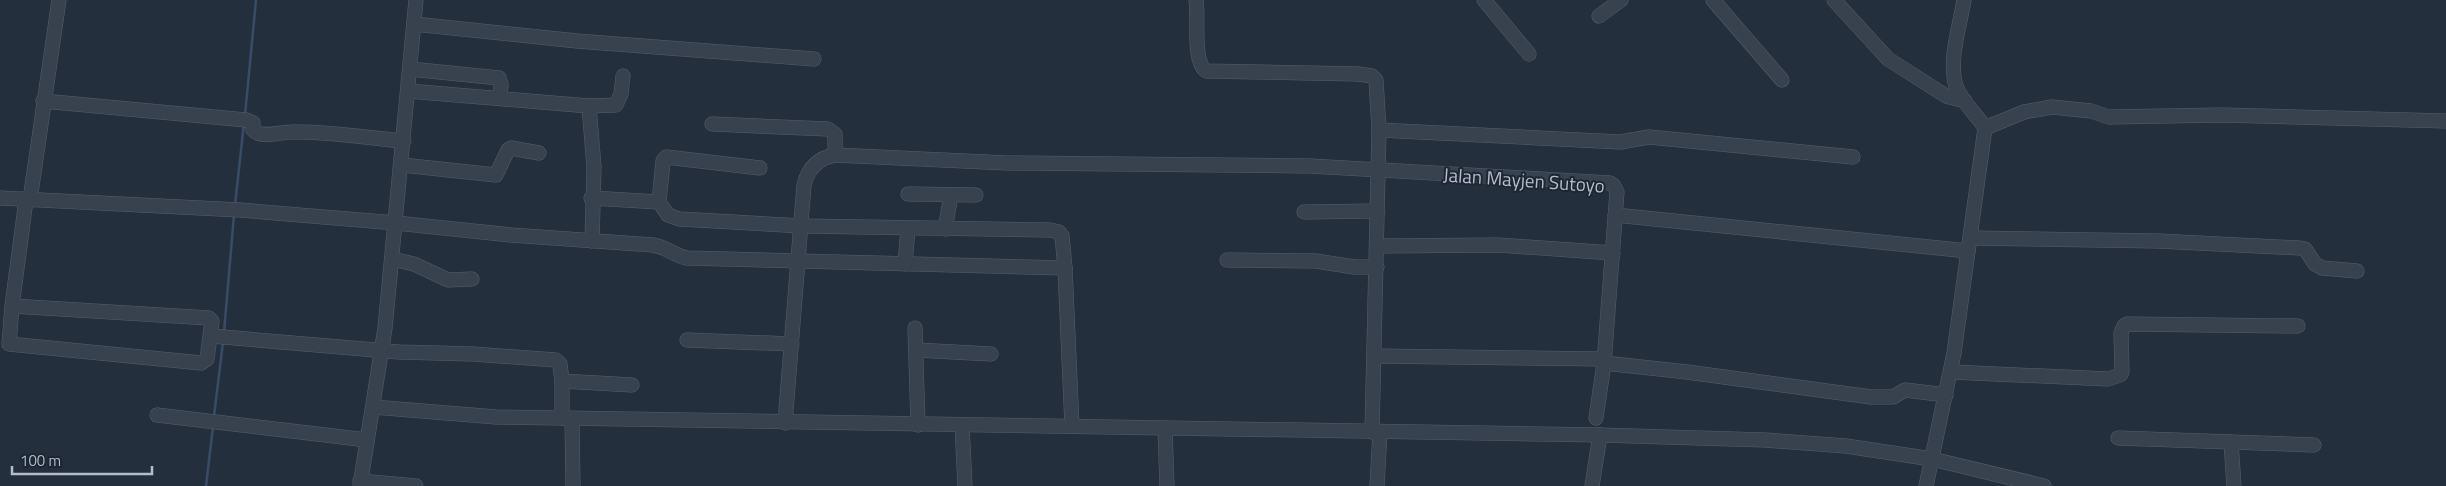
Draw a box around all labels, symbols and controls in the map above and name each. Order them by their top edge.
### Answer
street label: Jalan Mayjen Sutoyo [1442,159,1606,200]
scale bar [12,444,152,476]
text: 100 m [20,449,61,472]

